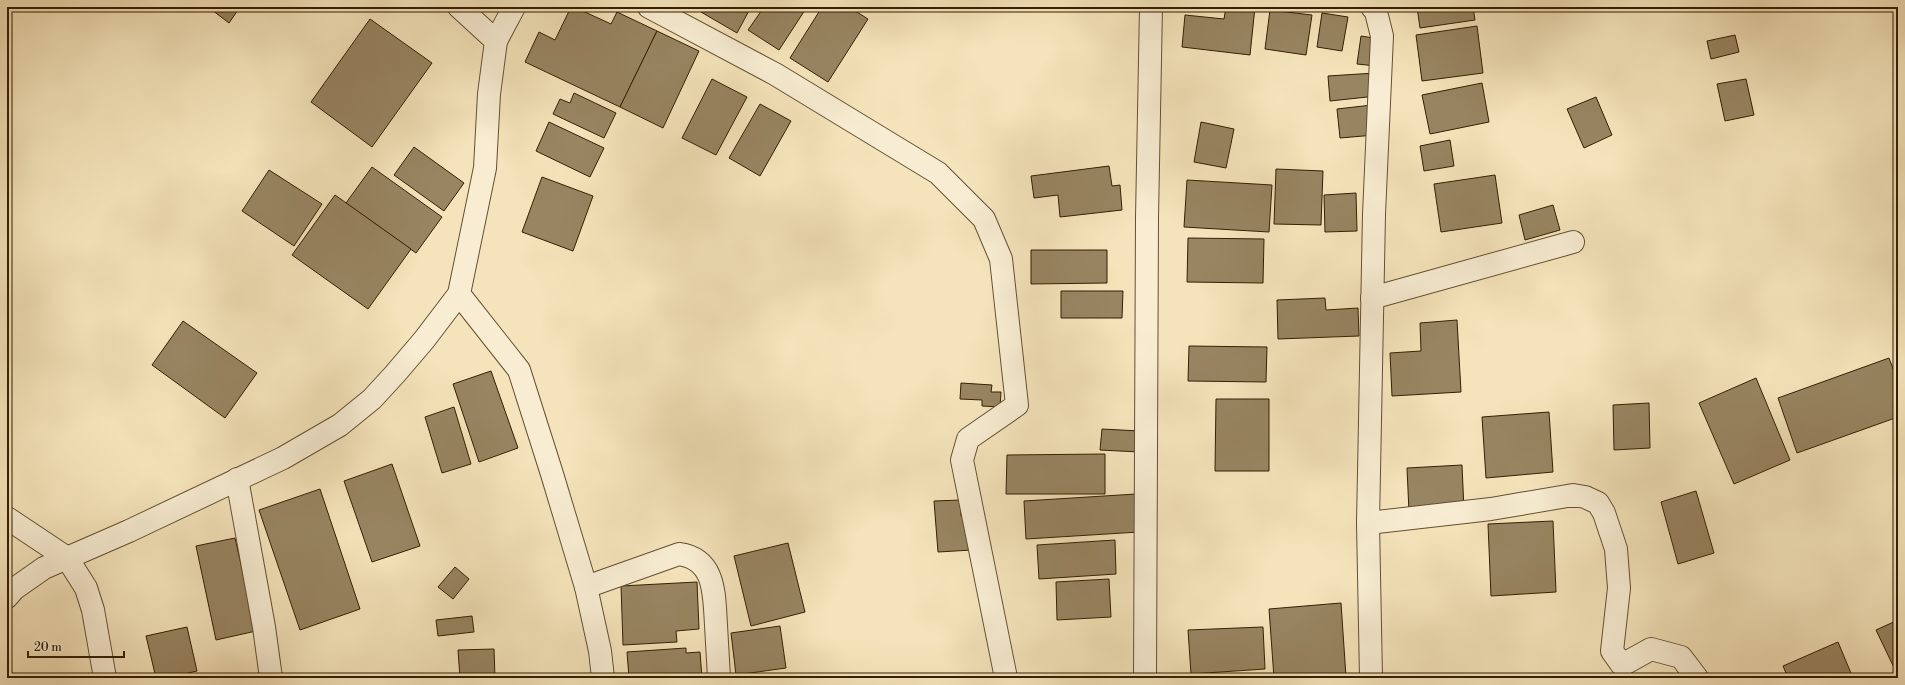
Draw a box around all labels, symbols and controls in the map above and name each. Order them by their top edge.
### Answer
scale bar [28,633,124,659]
text: 20 m [34,640,62,655]

